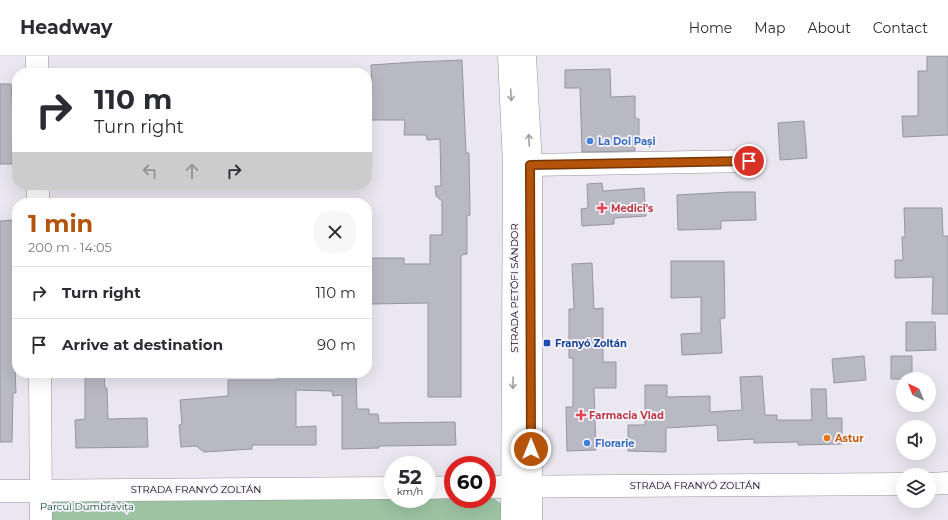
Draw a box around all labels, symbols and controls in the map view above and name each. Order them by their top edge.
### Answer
text: Headway [20,16,112,39]
text: Home [689,19,732,37]
text: Map [754,19,785,37]
text: About [807,19,851,37]
text: Contact [873,19,928,37]
text: 110 m [94,82,172,116]
icon: right [28,84,80,136]
one-way arrow [507,88,515,101]
text: Turn right [94,116,184,138]
one-way arrow [526,134,533,147]
place label: La Doi Pași [598,135,655,148]
marker: La Doi Pași [585,136,595,146]
pin [732,144,766,178]
icon: arrive [738,150,760,172]
icon: left [139,160,161,182]
icon: ahead [181,160,203,182]
icon: right [223,160,245,182]
marker: Medici's [596,202,608,214]
place label: Medici's [611,202,654,215]
text: 1 min [28,209,93,238]
button: close [314,211,356,253]
street label: STRADA PETŐFI SÁNDOR [508,223,521,353]
text: 200 m · 14:05 [28,239,112,255]
icon: right [28,282,50,304]
text: Turn right [62,283,141,302]
text: 110 m [315,283,356,302]
icon: arrive [28,334,50,356]
text: Arrive at destination [62,335,223,354]
text: 90 m [317,335,356,354]
place label: Franyó Zoltán [555,337,627,350]
marker: Franyó Zoltán [542,338,552,348]
north arrow [896,372,936,412]
map controls [896,372,936,508]
one-way arrow [509,376,516,389]
place label: Farmacia Vlad [589,409,664,422]
marker: Farmacia Vlad [576,410,586,420]
button: sound [896,420,936,460]
position arrow [510,428,552,470]
place label: Astur [834,432,864,445]
marker: Astur [822,433,832,443]
place label: Florarie [595,437,635,450]
marker: Florarie [582,438,592,448]
speed limit sign: 60 [444,456,496,508]
text: 52 [398,465,422,489]
button: layers [896,468,936,508]
street label: STRADA FRANYÓ ZOLTÁN [630,479,760,492]
street label: STRADA FRANYÓ ZOLTÁN [131,483,261,496]
text: km/h [397,485,423,498]
park label: Parcul Dumbrăvița [40,500,134,513]

